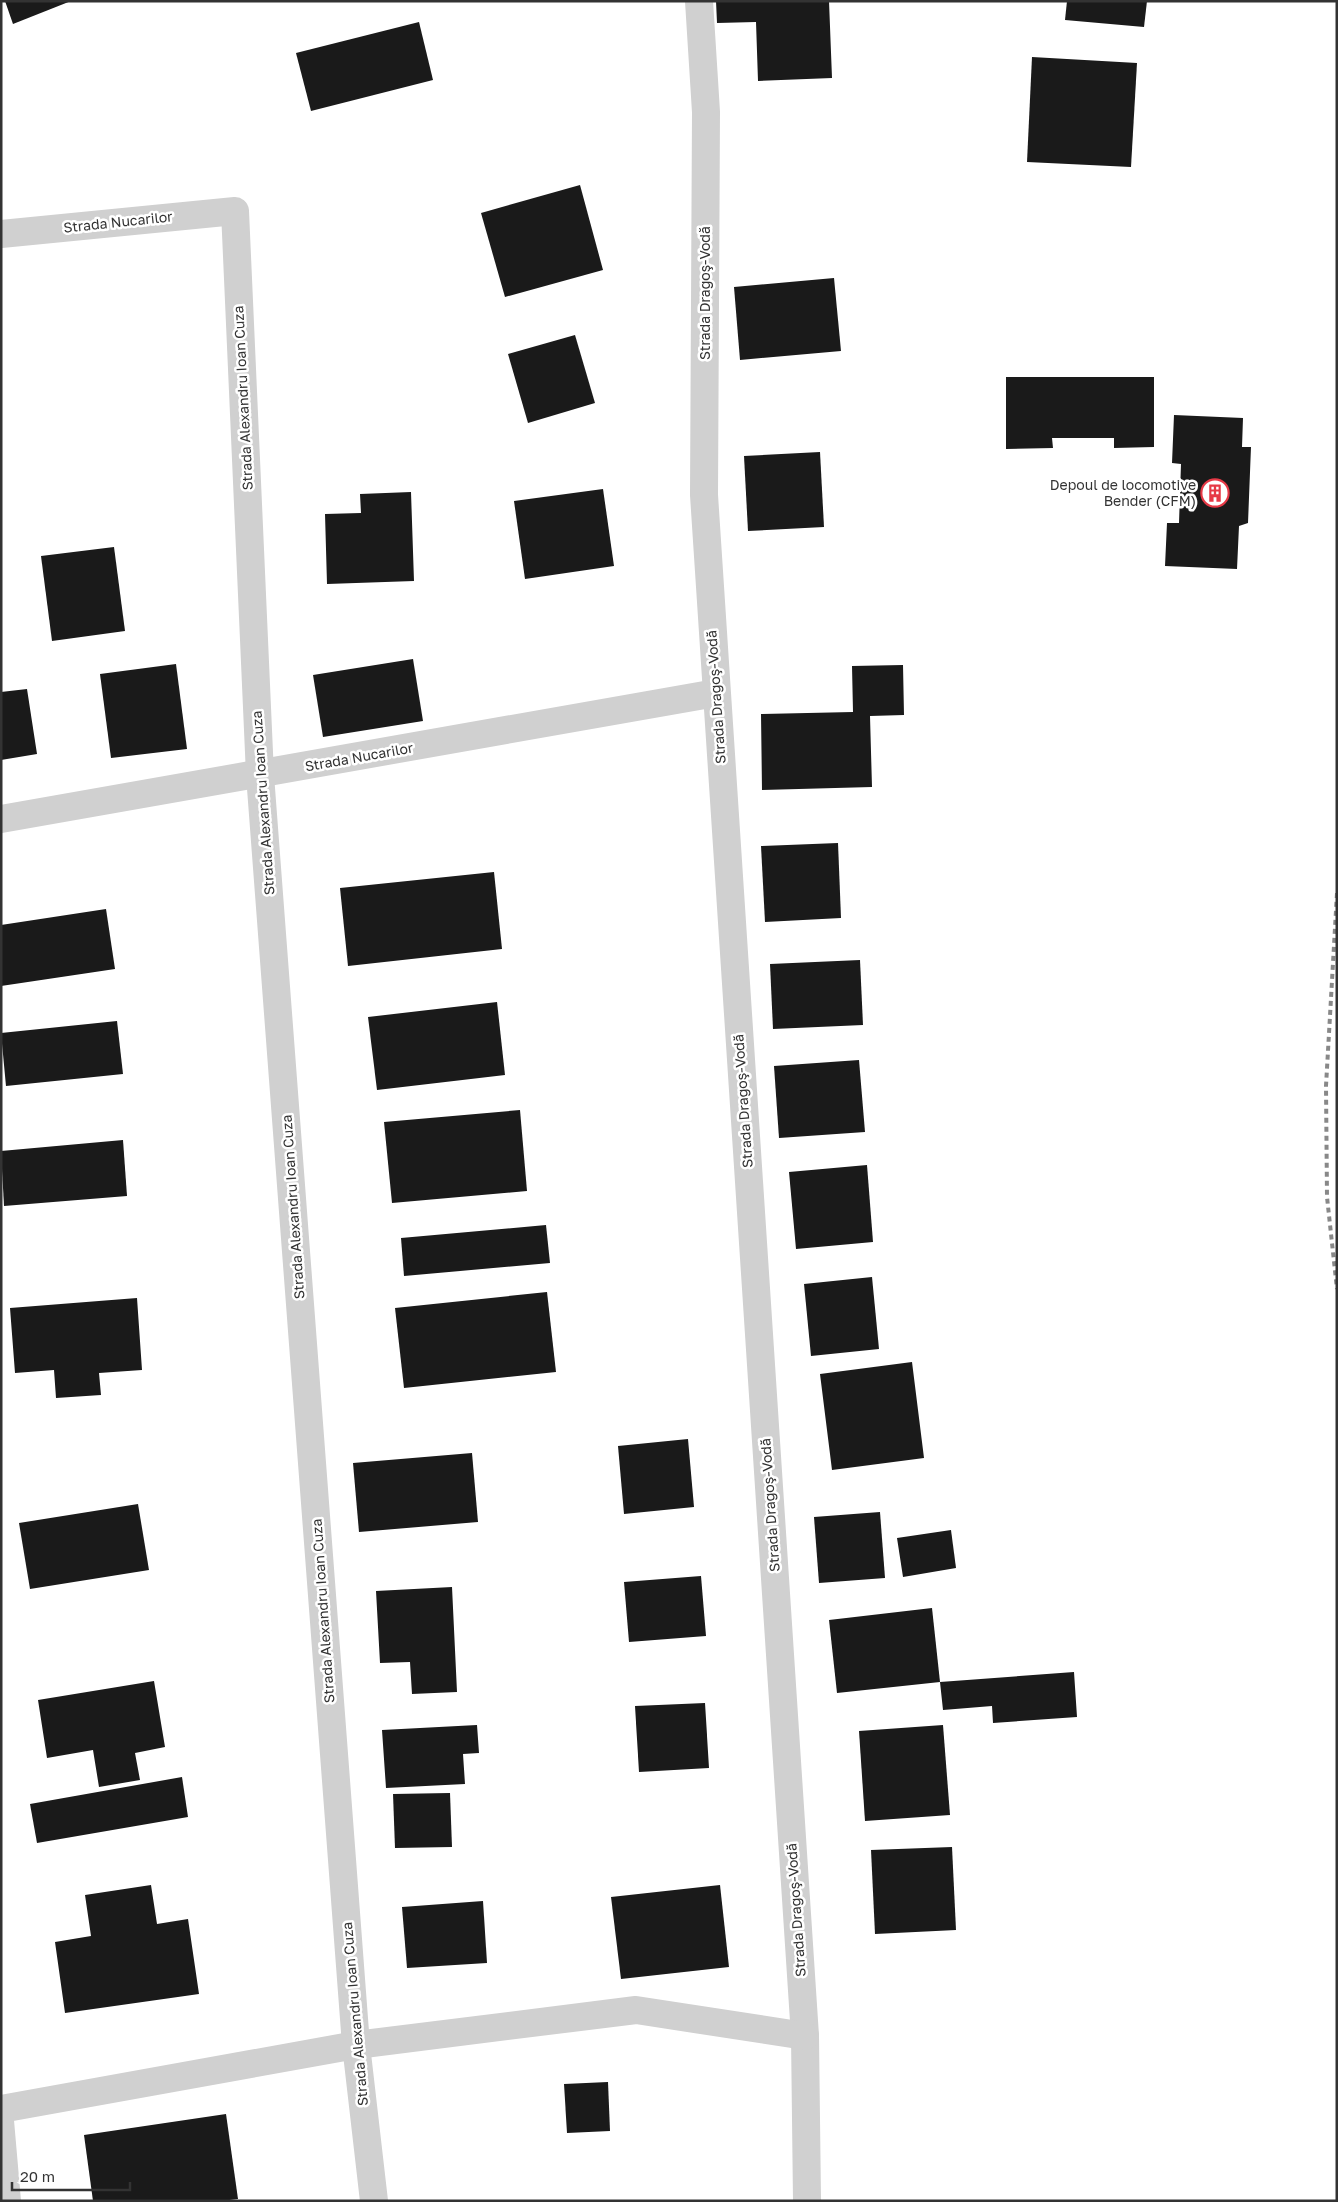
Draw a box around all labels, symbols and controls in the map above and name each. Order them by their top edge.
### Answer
street label: Strada Nucarilor [63,207,174,236]
street label: Strada Dragoş-Vodă [696,226,713,360]
street label: Strada Alexandru Ioan Cuza [229,305,256,491]
place label: Depoul de locomotive Bender (CFM) [1050,476,1196,509]
building icon: Depoul de locomotive Bender (CFM) [1200,478,1230,508]
street label: Strada Dragoş-Vodă [702,630,729,764]
street label: Strada Alexandru Ioan Cuza [248,710,277,896]
street label: Strada Nucarilor [303,739,415,774]
street label: Strada Dragoş-Vodă [729,1034,756,1168]
street label: Strada Alexandru Ioan Cuza [278,1114,307,1300]
street label: Strada Dragoş-Vodă [756,1438,783,1572]
street label: Strada Alexandru Ioan Cuza [308,1518,337,1704]
street label: Strada Dragoş-Vodă [782,1843,809,1977]
street label: Strada Alexandru Ioan Cuza [338,1921,371,2107]
scale bar [12,2160,130,2192]
text: 20 m [20,2167,55,2185]

